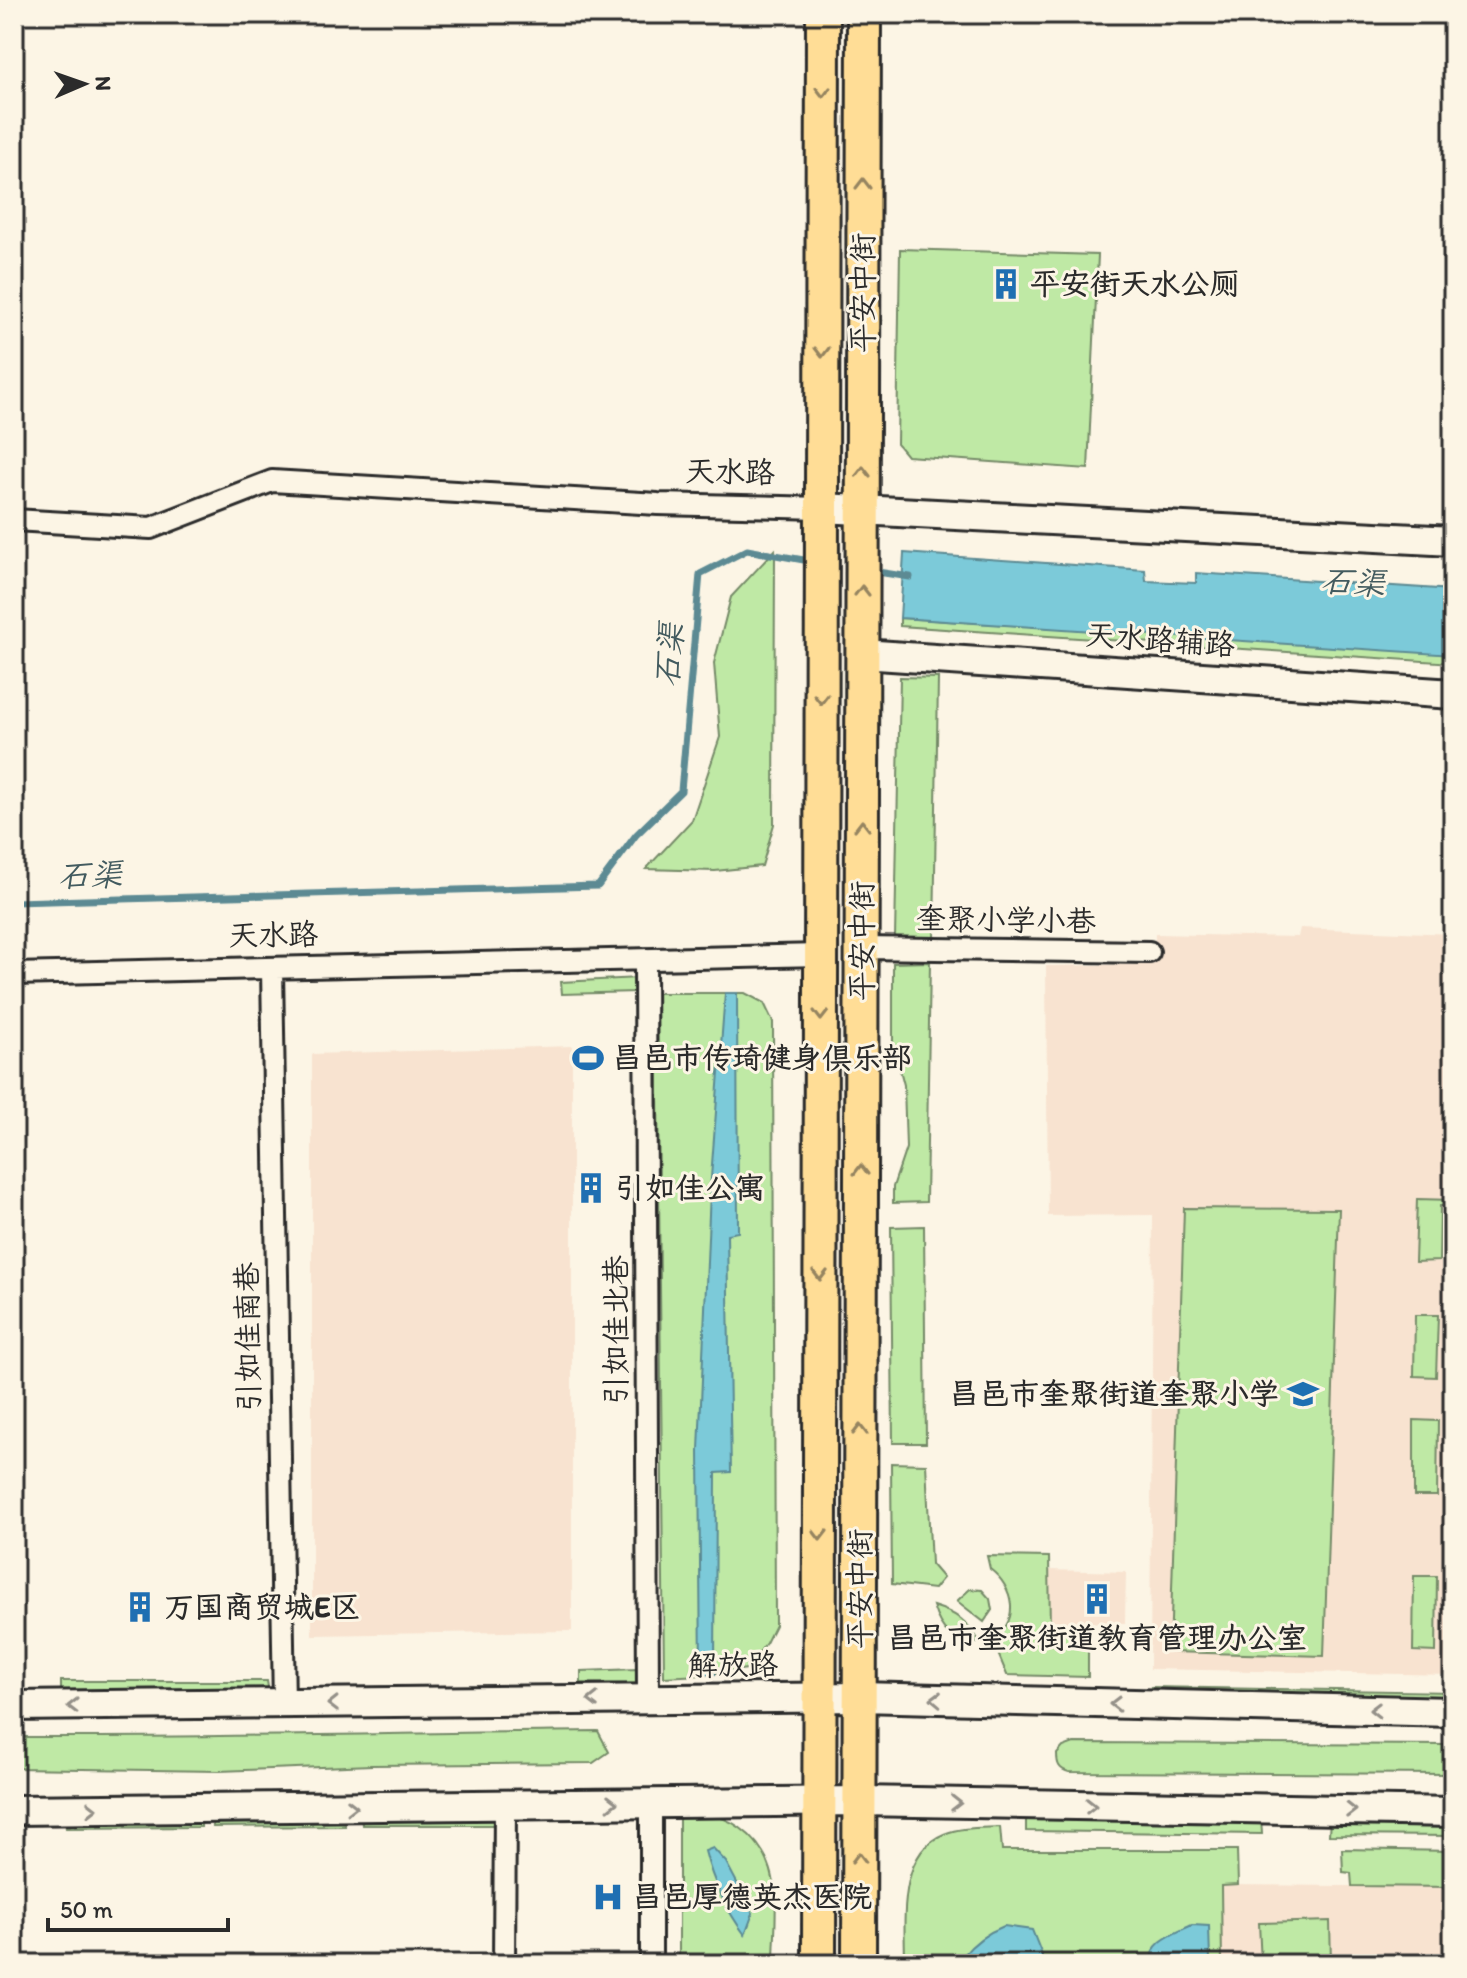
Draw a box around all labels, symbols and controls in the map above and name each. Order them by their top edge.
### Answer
north arrow [44,44,124,124]
text: N [90,75,117,91]
one-way arrow [814,86,832,99]
one-way arrow [854,177,872,190]
street label: 平安中街 [844,233,881,353]
place label: 平安街天水公厕 [1030,265,1240,302]
building icon: 平安街天水公厕 [989,267,1023,301]
one-way arrow [813,346,831,359]
street label: 天水路 [685,452,775,491]
one-way arrow [854,465,872,478]
water label: 石渠 [1320,561,1389,603]
one-way arrow [854,584,871,597]
street label: 天水路辅路 [1084,616,1236,663]
water label: 石渠 [647,618,691,689]
one-way arrow [812,693,830,706]
one-way arrow [853,819,871,832]
water label: 石渠 [57,855,126,895]
street label: 平安中街 [843,881,880,1001]
street label: 奎聚小学小巷 [916,899,1096,940]
street label: 天水路 [228,915,318,954]
one-way arrow [812,1009,830,1022]
place label: 昌邑市传琦健身俱乐部 [612,1039,912,1076]
sports icon: 昌邑市传琦健身俱乐部 [571,1041,605,1075]
one-way arrow [852,1163,870,1176]
place label: 引如佳公寓 [615,1169,765,1206]
building icon: 引如佳公寓 [574,1171,608,1205]
street label: 引如佳北巷 [597,1255,634,1405]
street label: 引如佳南巷 [228,1262,267,1412]
one-way arrow [812,1269,829,1282]
place label: 昌邑市奎聚街道奎聚小学 [949,1375,1279,1412]
school or university icon: 昌邑市奎聚街道奎聚小学 [1286,1377,1320,1411]
one-way arrow [851,1423,869,1436]
one-way arrow [811,1529,829,1542]
street label: 平安中街 [841,1529,878,1649]
building icon: 昌邑市奎聚街道教育管理办公室 [1080,1582,1114,1616]
place label: 万国商贸城E区 [164,1588,361,1625]
building icon: 万国商贸城E区 [123,1590,157,1624]
place label: 昌邑市奎聚街道教育管理办公室 [887,1619,1307,1656]
street label: 解放路 [688,1645,778,1684]
one-way arrow [929,1691,942,1708]
one-way arrow [586,1692,598,1709]
one-way arrow [326,1695,339,1713]
one-way arrow [1108,1696,1121,1713]
one-way arrow [66,1697,79,1715]
one-way arrow [1368,1702,1381,1719]
one-way arrow [606,1794,619,1812]
one-way arrow [950,1794,963,1812]
one-way arrow [1085,1797,1098,1815]
one-way arrow [346,1798,359,1815]
one-way arrow [86,1800,99,1818]
one-way arrow [1345,1802,1358,1819]
one-way arrow [850,1851,868,1864]
place label: 昌邑厚德英杰医院 [632,1878,872,1915]
hospital icon: 昌邑厚德英杰医院 [591,1880,625,1914]
scale bar [48,1882,228,1932]
text: 50 m [60,1895,113,1924]

